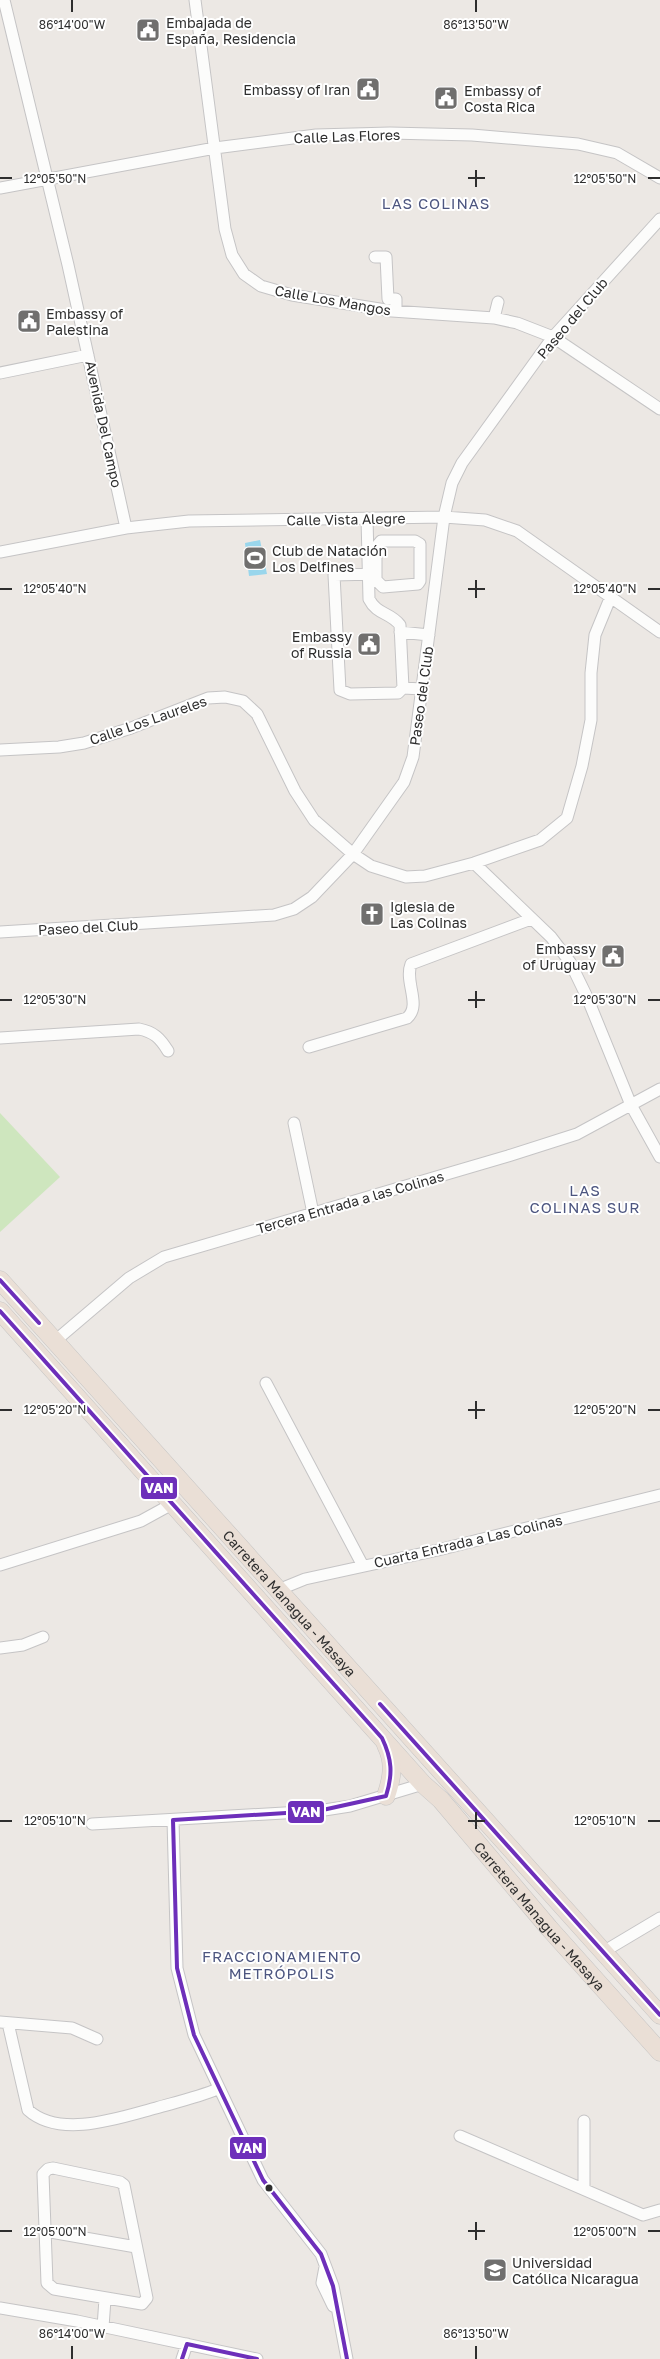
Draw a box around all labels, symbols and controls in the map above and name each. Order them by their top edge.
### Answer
place label: Embajada de España, Residencia [166,14,296,47]
text: 86°14'00"W [39,17,106,32]
public building icon: Embajada de España, Residencia [135,17,161,43]
text: 86°13'50"W [443,17,509,32]
public building icon: Embassy of Iran [355,76,381,102]
place label: Embassy of Iran [243,81,350,98]
place label: Embassy of Costa Rica [464,82,541,115]
public building icon: Embassy of Costa Rica [433,85,459,111]
street label: Calle Las Flores [293,126,401,146]
text: 12°05'50"N [24,171,86,186]
text: 12°05'50"N [574,171,636,186]
district label: LAS COLINAS [382,194,490,212]
street label: Paseo del Club [533,274,611,362]
street label: Calle Los Mangos [273,281,393,319]
place label: Embassy of Palestina [46,305,123,338]
public building icon: Embassy of Palestina [16,308,42,334]
street label: Avenida Del Campo [82,359,126,489]
street label: Calle Vista Alegre [286,509,406,529]
place label: Club de Natación Los Delfines [272,542,387,575]
sports icon: Club de Natación Los Delfines [242,545,268,571]
text: 12°05'40"N [23,581,87,596]
text: 12°05'40"N [573,581,637,596]
place label: Embassy of Russia [291,628,352,661]
public building icon: Embassy of Russia [356,631,382,657]
street label: Paseo del Club [406,645,436,747]
street label: Calle Los Laureles [87,692,209,748]
place label: Iglesia de Las Colinas [390,898,467,931]
church icon: Iglesia de Las Colinas [359,901,385,927]
street label: Paseo del Club [38,916,138,938]
place label: Embassy of Uruguay [522,940,596,973]
public building icon: Embassy of Uruguay [600,943,626,969]
text: 12°05'30"N [24,992,86,1007]
text: 12°05'30"N [574,992,636,1007]
street label: Tercera Entrada a las Colinas [254,1167,446,1237]
district label: LAS COLINAS SUR [530,1181,640,1216]
text: 12°05'20"N [24,1402,86,1417]
text: 12°05'20"N [574,1402,636,1417]
line badge: VAN [140,1476,178,1500]
text: VAN [144,1479,174,1496]
street label: Cuarta Entrada a Las Colinas [372,1511,564,1571]
street label: Carretera Managua - Masaya [220,1526,360,1680]
line badge: VAN [287,1800,325,1824]
text: VAN [291,1803,321,1820]
text: 12°05'10"N [24,1813,86,1828]
text: 12°05'10"N [574,1813,636,1828]
street label: Carretera Managua - Masaya [471,1838,609,1994]
district label: FRACCIONAMIENTO METRÓPOLIS [202,1947,362,1982]
line badge: VAN [229,2136,267,2160]
text: VAN [233,2139,263,2156]
unlabelled marker [264,2183,274,2193]
text: 12°05'00"N [23,2224,87,2239]
text: 12°05'00"N [573,2224,637,2239]
place label: Universidad Católica Nicaragua [512,2254,639,2287]
school or university icon: Universidad Católica Nicaragua [482,2257,508,2283]
text: 86°14'00"W [39,2326,106,2341]
text: 86°13'50"W [443,2326,509,2341]

